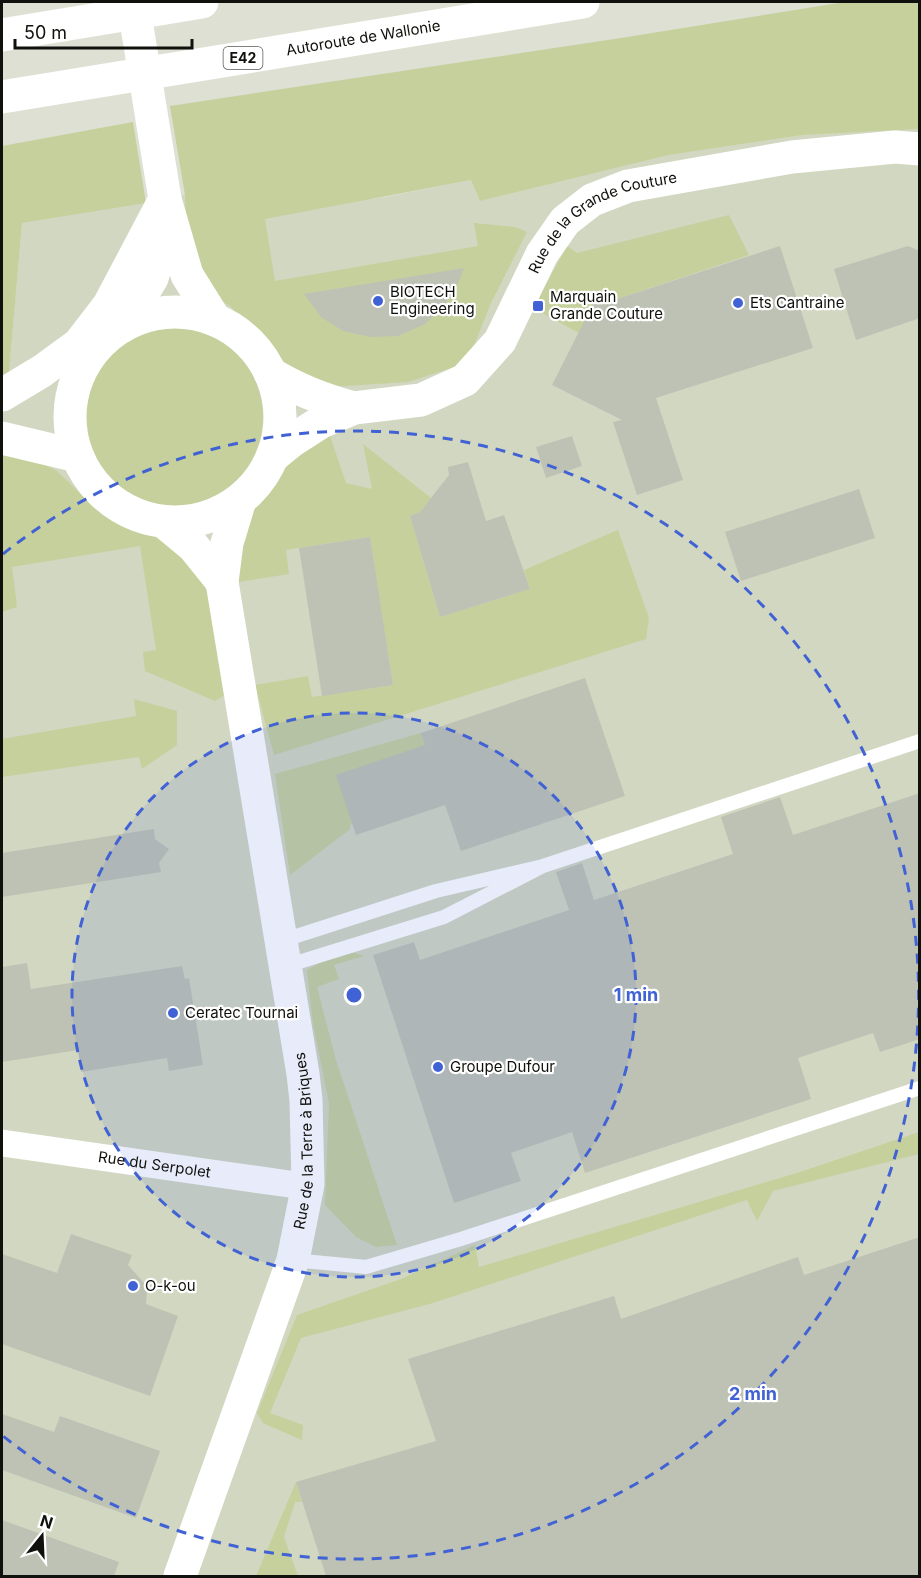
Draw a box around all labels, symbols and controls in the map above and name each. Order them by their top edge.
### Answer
scale bar [15,12,192,50]
street label: Autoroute de Wallonie [285,15,442,59]
text: 50 m [24,22,67,43]
road number: E42 [224,47,262,69]
street label: Rue de la Grande Couture [524,168,678,276]
place label: BIOTECH Engineering [390,282,475,318]
place label: Marquain Grande Couture [550,287,663,323]
place label: Ets Cantraine [750,293,844,312]
marker: BIOTECH Engineering [371,294,385,308]
marker: Ets Cantraine [731,296,745,310]
marker: Marquain Grande Couture [531,299,545,313]
text: 1 min [614,984,658,1005]
centre of rings [344,985,364,1005]
place label: Ceratec Tournai [185,1003,298,1022]
marker: Ceratec Tournai [166,1006,180,1020]
street label: Rue de la Terre à Briques [289,1051,317,1231]
place label: Groupe Dufour [450,1057,555,1076]
marker: Groupe Dufour [431,1060,445,1074]
street label: Rue du Serpolet [97,1147,212,1182]
place label: O-k-ou [145,1276,196,1295]
marker: O-k-ou [126,1279,140,1293]
text: 2 min [729,1383,777,1404]
north arrow [12,1506,72,1566]
text: N [38,1510,56,1533]

